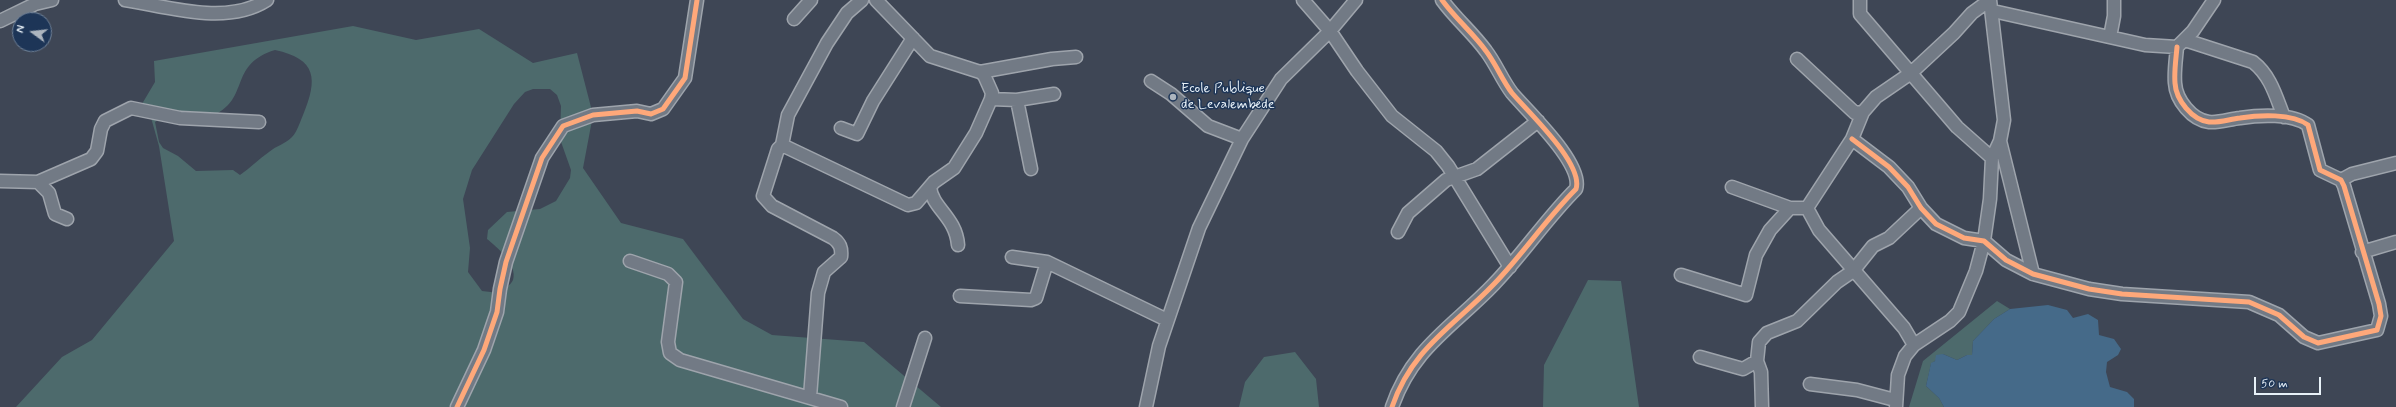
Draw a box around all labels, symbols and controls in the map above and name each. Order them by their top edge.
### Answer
north arrow [12,12,52,52]
text: N [14,24,29,35]
place label: Ecole Publique de Levalembede [1181,81,1275,114]
marker: Ecole Publique de Levalembede [1168,92,1178,102]
scale bar [2256,369,2323,395]
text: 50 m [2261,376,2288,392]

